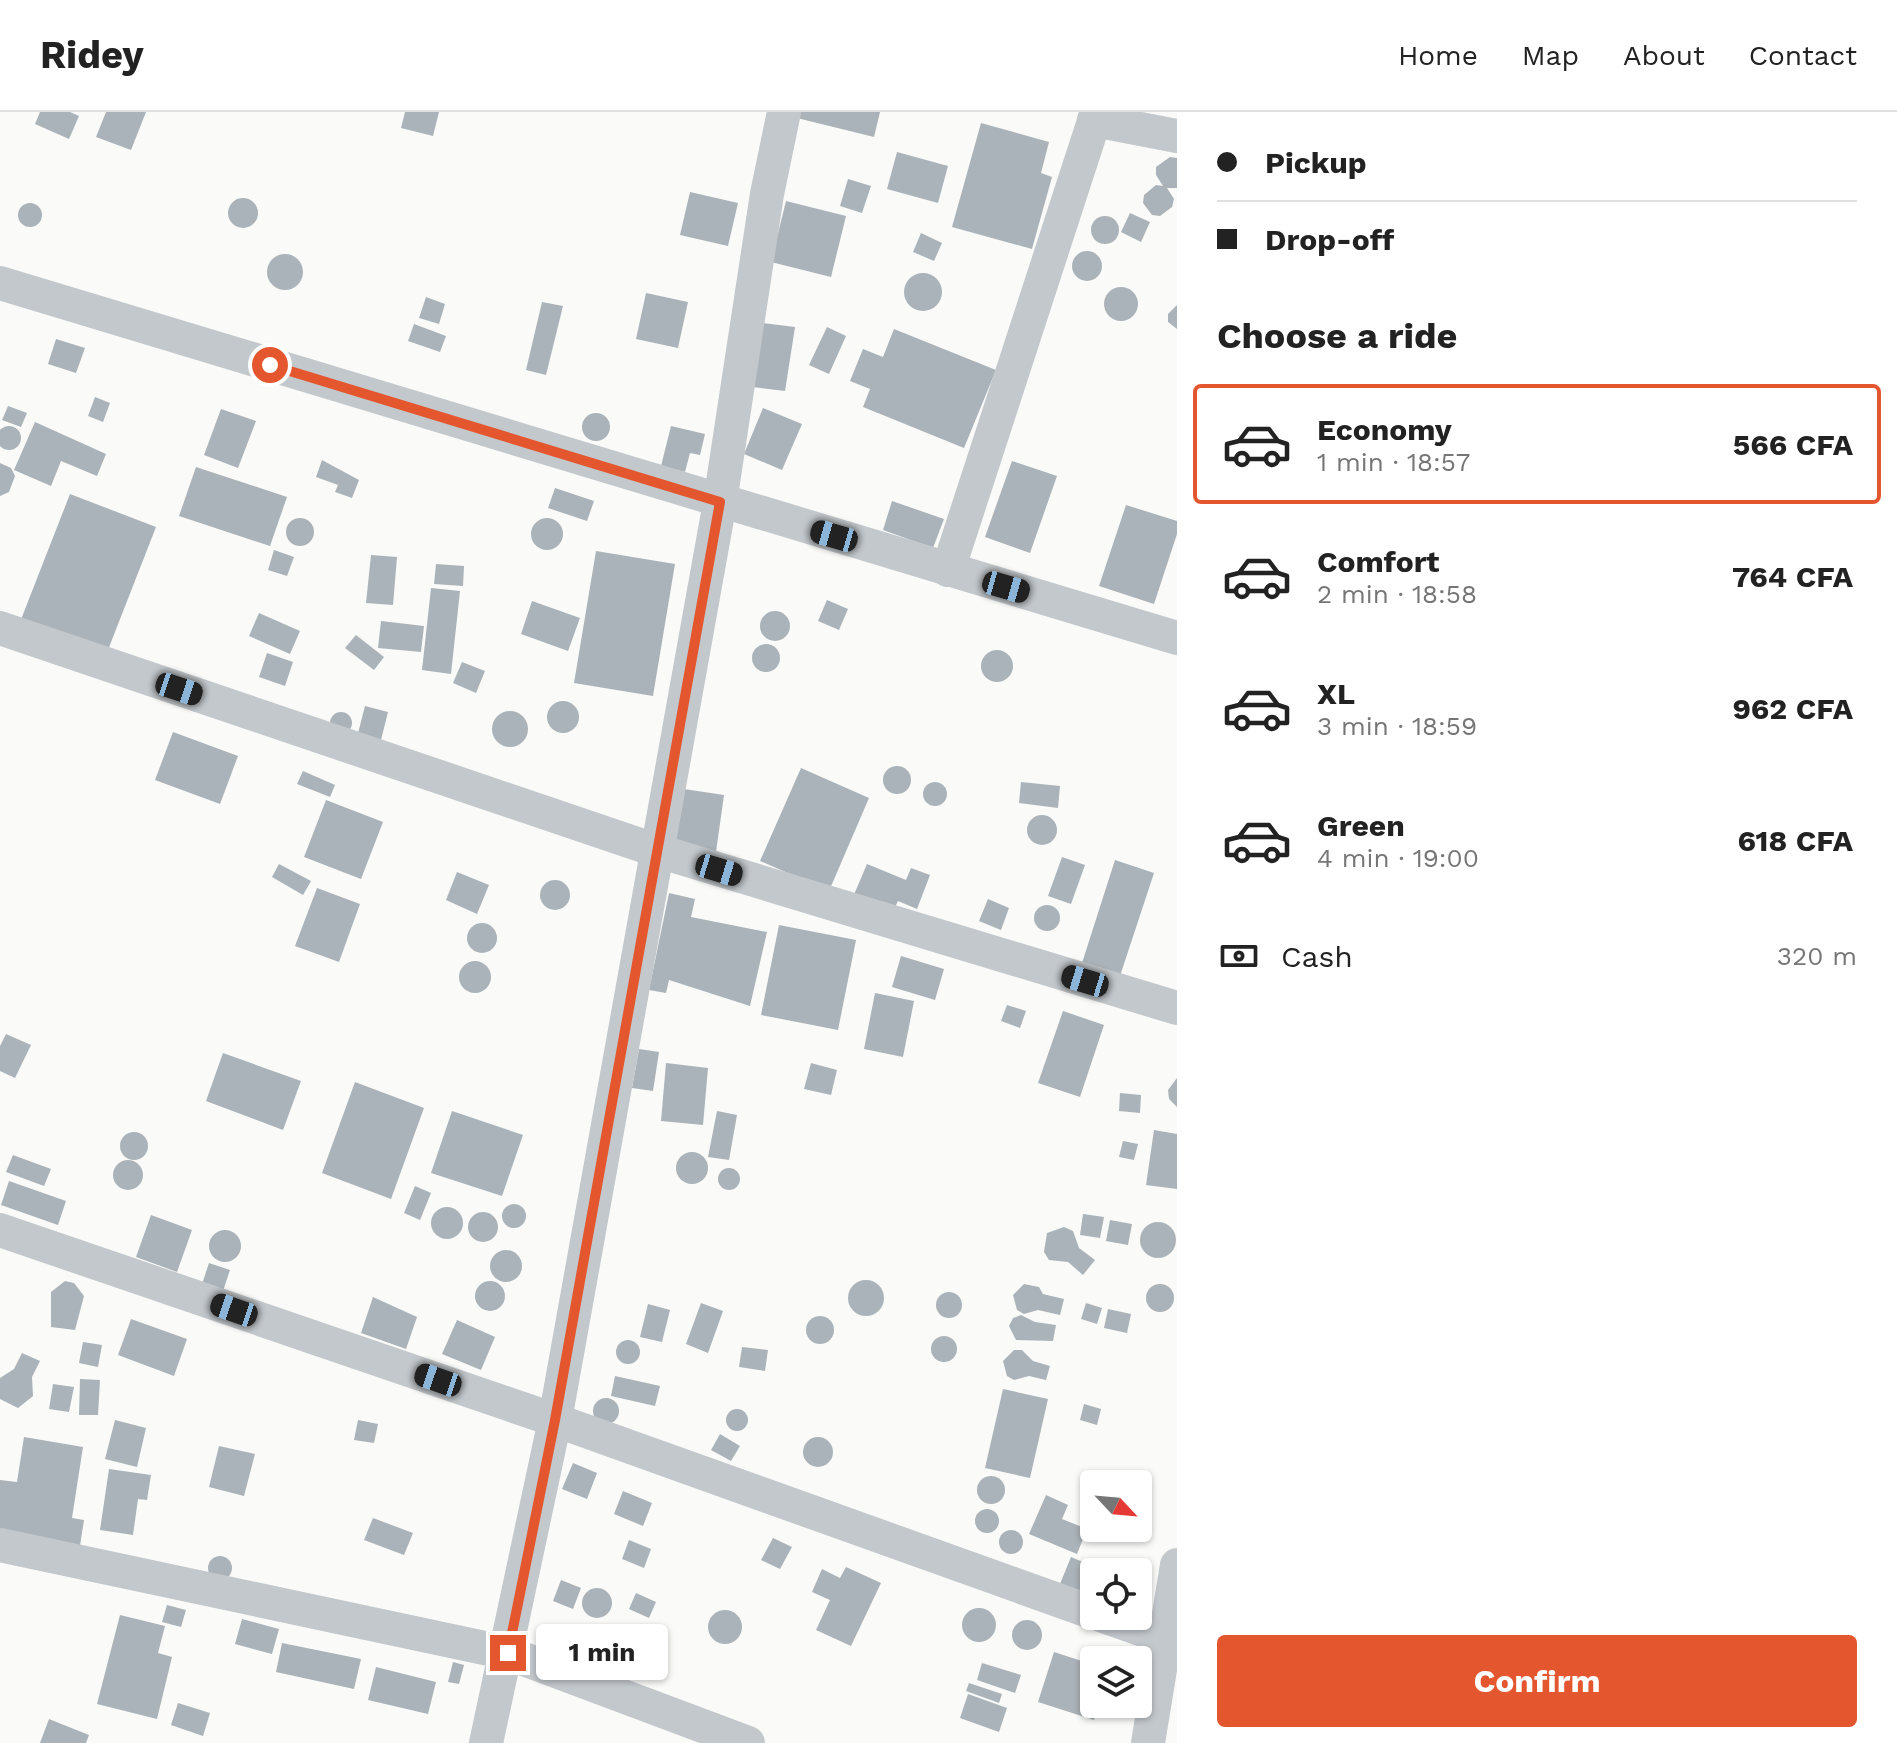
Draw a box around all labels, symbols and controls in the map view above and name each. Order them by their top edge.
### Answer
text: Ridey [40,33,144,77]
text: Home [1398,39,1478,72]
text: Map [1522,39,1579,72]
text: About [1623,39,1705,72]
text: Contact [1749,39,1857,72]
text: Pickup [1265,145,1367,180]
text: Drop-off [1265,222,1394,257]
text: Choose a ride [1217,315,1457,357]
route start [252,347,288,383]
icon: car [1221,408,1293,480]
text: Economy [1317,412,1452,447]
text: 566 CFA [1733,427,1853,462]
text: 1 min · 18:57 [1317,447,1470,477]
car [808,518,860,554]
icon: car [1221,540,1293,612]
text: Comfort [1317,544,1439,579]
text: 764 CFA [1732,559,1853,594]
car [980,569,1032,605]
text: 2 min · 18:58 [1317,579,1477,609]
car [152,670,206,708]
icon: car [1221,672,1293,744]
text: XL [1317,676,1355,711]
text: 962 CFA [1732,691,1853,726]
text: 3 min · 18:59 [1317,711,1477,741]
icon: car [1221,804,1293,876]
text: Green [1317,808,1405,843]
text: 618 CFA [1738,823,1853,858]
text: 4 min · 19:00 [1317,843,1479,873]
car [693,852,745,888]
icon: cash [1217,934,1261,978]
text: Cash [1281,939,1353,974]
text: 320 m [1777,941,1857,971]
car [1059,963,1111,999]
car [207,1291,261,1329]
car [411,1361,465,1399]
north arrow [1080,1470,1152,1542]
map controls [1080,1470,1152,1718]
button: locate [1080,1558,1152,1630]
callout: 1 min [536,1625,668,1681]
route end [490,1635,526,1671]
button: Confirm [1217,1635,1857,1727]
text: 1 min [569,1637,635,1667]
button: layers [1080,1646,1152,1718]

